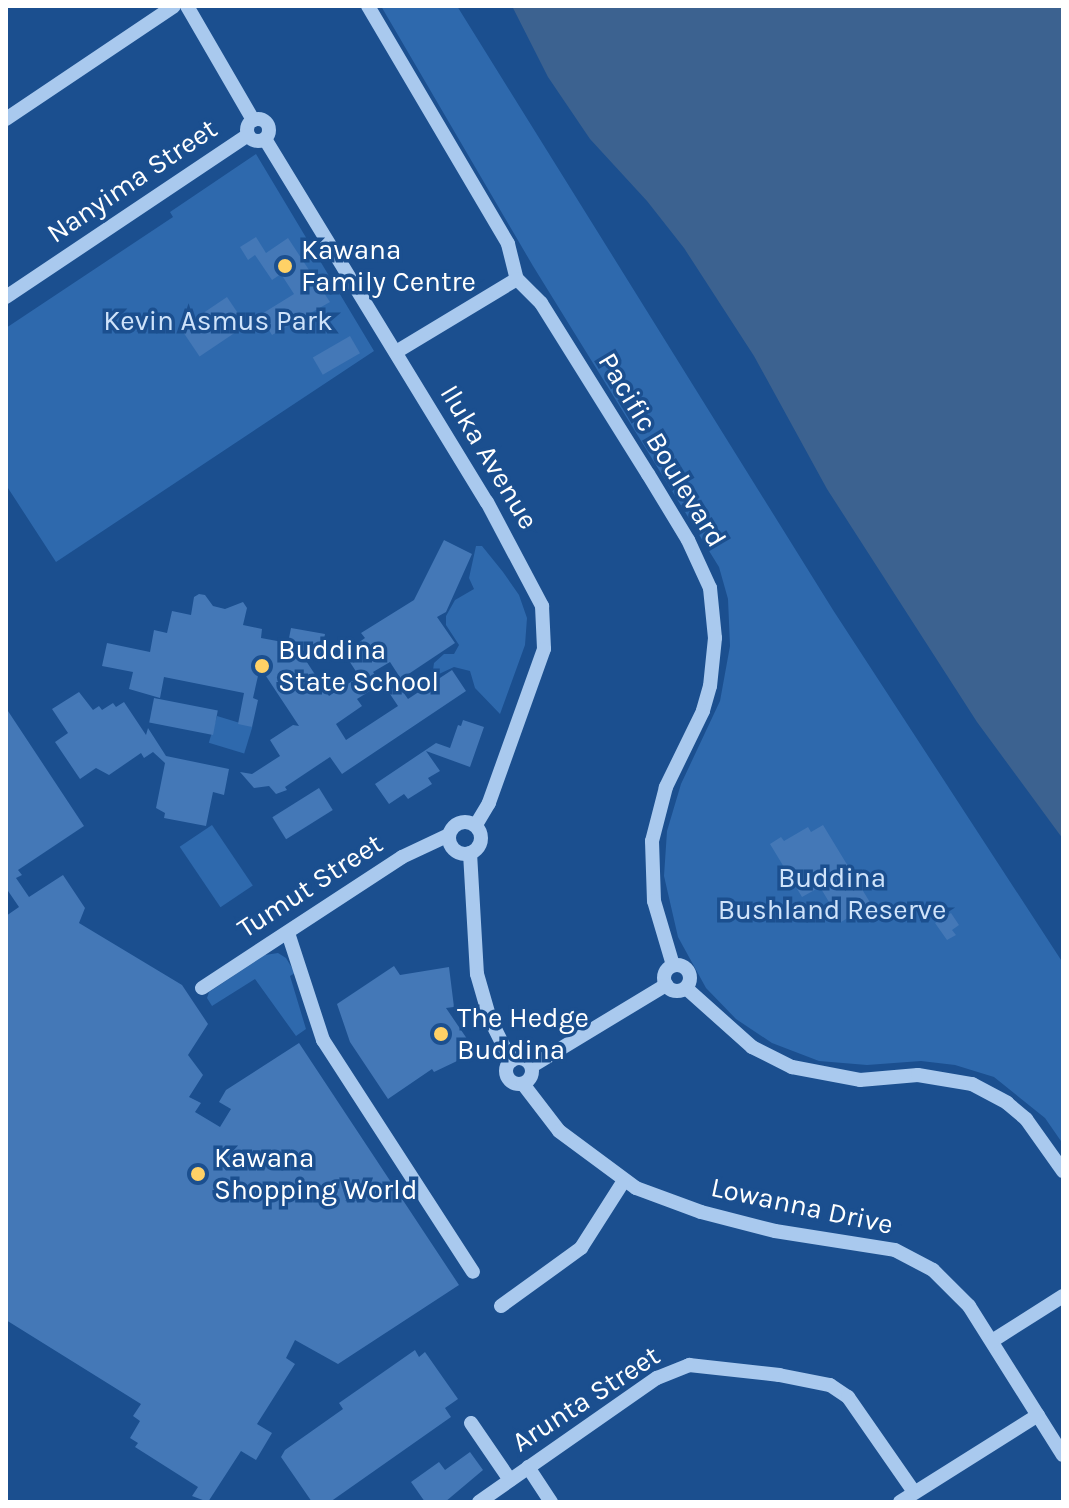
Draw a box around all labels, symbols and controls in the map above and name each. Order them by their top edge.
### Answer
street label: Nanyima Street [41,112,223,250]
place label: Kawana Family Centre [301,233,476,299]
marker: Kawana Family Centre [276,257,294,275]
park label: Kevin Asmus Park [103,304,333,338]
street label: Pacific Boulevard [591,347,733,553]
street label: Iluka Avenue [433,379,545,535]
place label: Buddina State School [278,633,439,699]
marker: Buddina State School [253,657,271,675]
street label: Tumut Street [231,827,389,945]
park label: Buddina Bushland Reserve [718,861,946,927]
place label: The Hedge Buddina [457,1001,589,1067]
marker: The Hedge Buddina [432,1025,450,1043]
place label: Kawana Shopping World [214,1141,418,1207]
marker: Kawana Shopping World [189,1165,207,1183]
street label: Lowanna Drive [708,1170,896,1242]
street label: Arunta Street [506,1339,666,1459]

